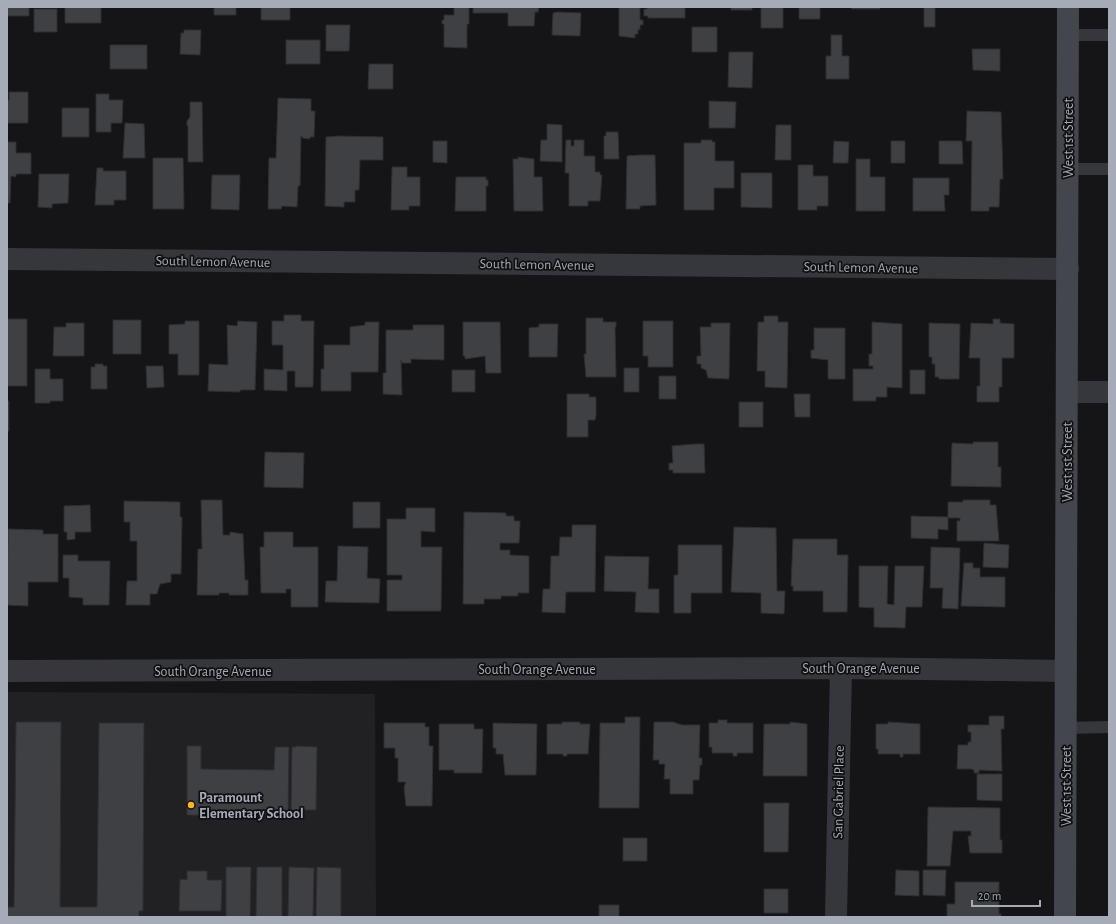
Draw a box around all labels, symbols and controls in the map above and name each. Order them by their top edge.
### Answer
street label: West 1st Street [1062,97,1076,178]
street label: South Lemon Avenue [155,254,270,270]
street label: South Lemon Avenue [479,257,594,273]
street label: South Lemon Avenue [803,260,918,276]
street label: West 1st Street [1061,421,1075,502]
street label: South Orange Avenue [802,662,920,676]
street label: South Orange Avenue [478,663,596,677]
street label: South Orange Avenue [154,665,272,679]
street label: San Gabriel Place [831,745,847,839]
street label: West 1st Street [1060,745,1074,826]
place label: Paramount Elementary School [199,791,304,821]
marker: Paramount Elementary School [186,800,196,810]
scale bar [972,882,1040,908]
text: 20 m [978,890,1001,902]

